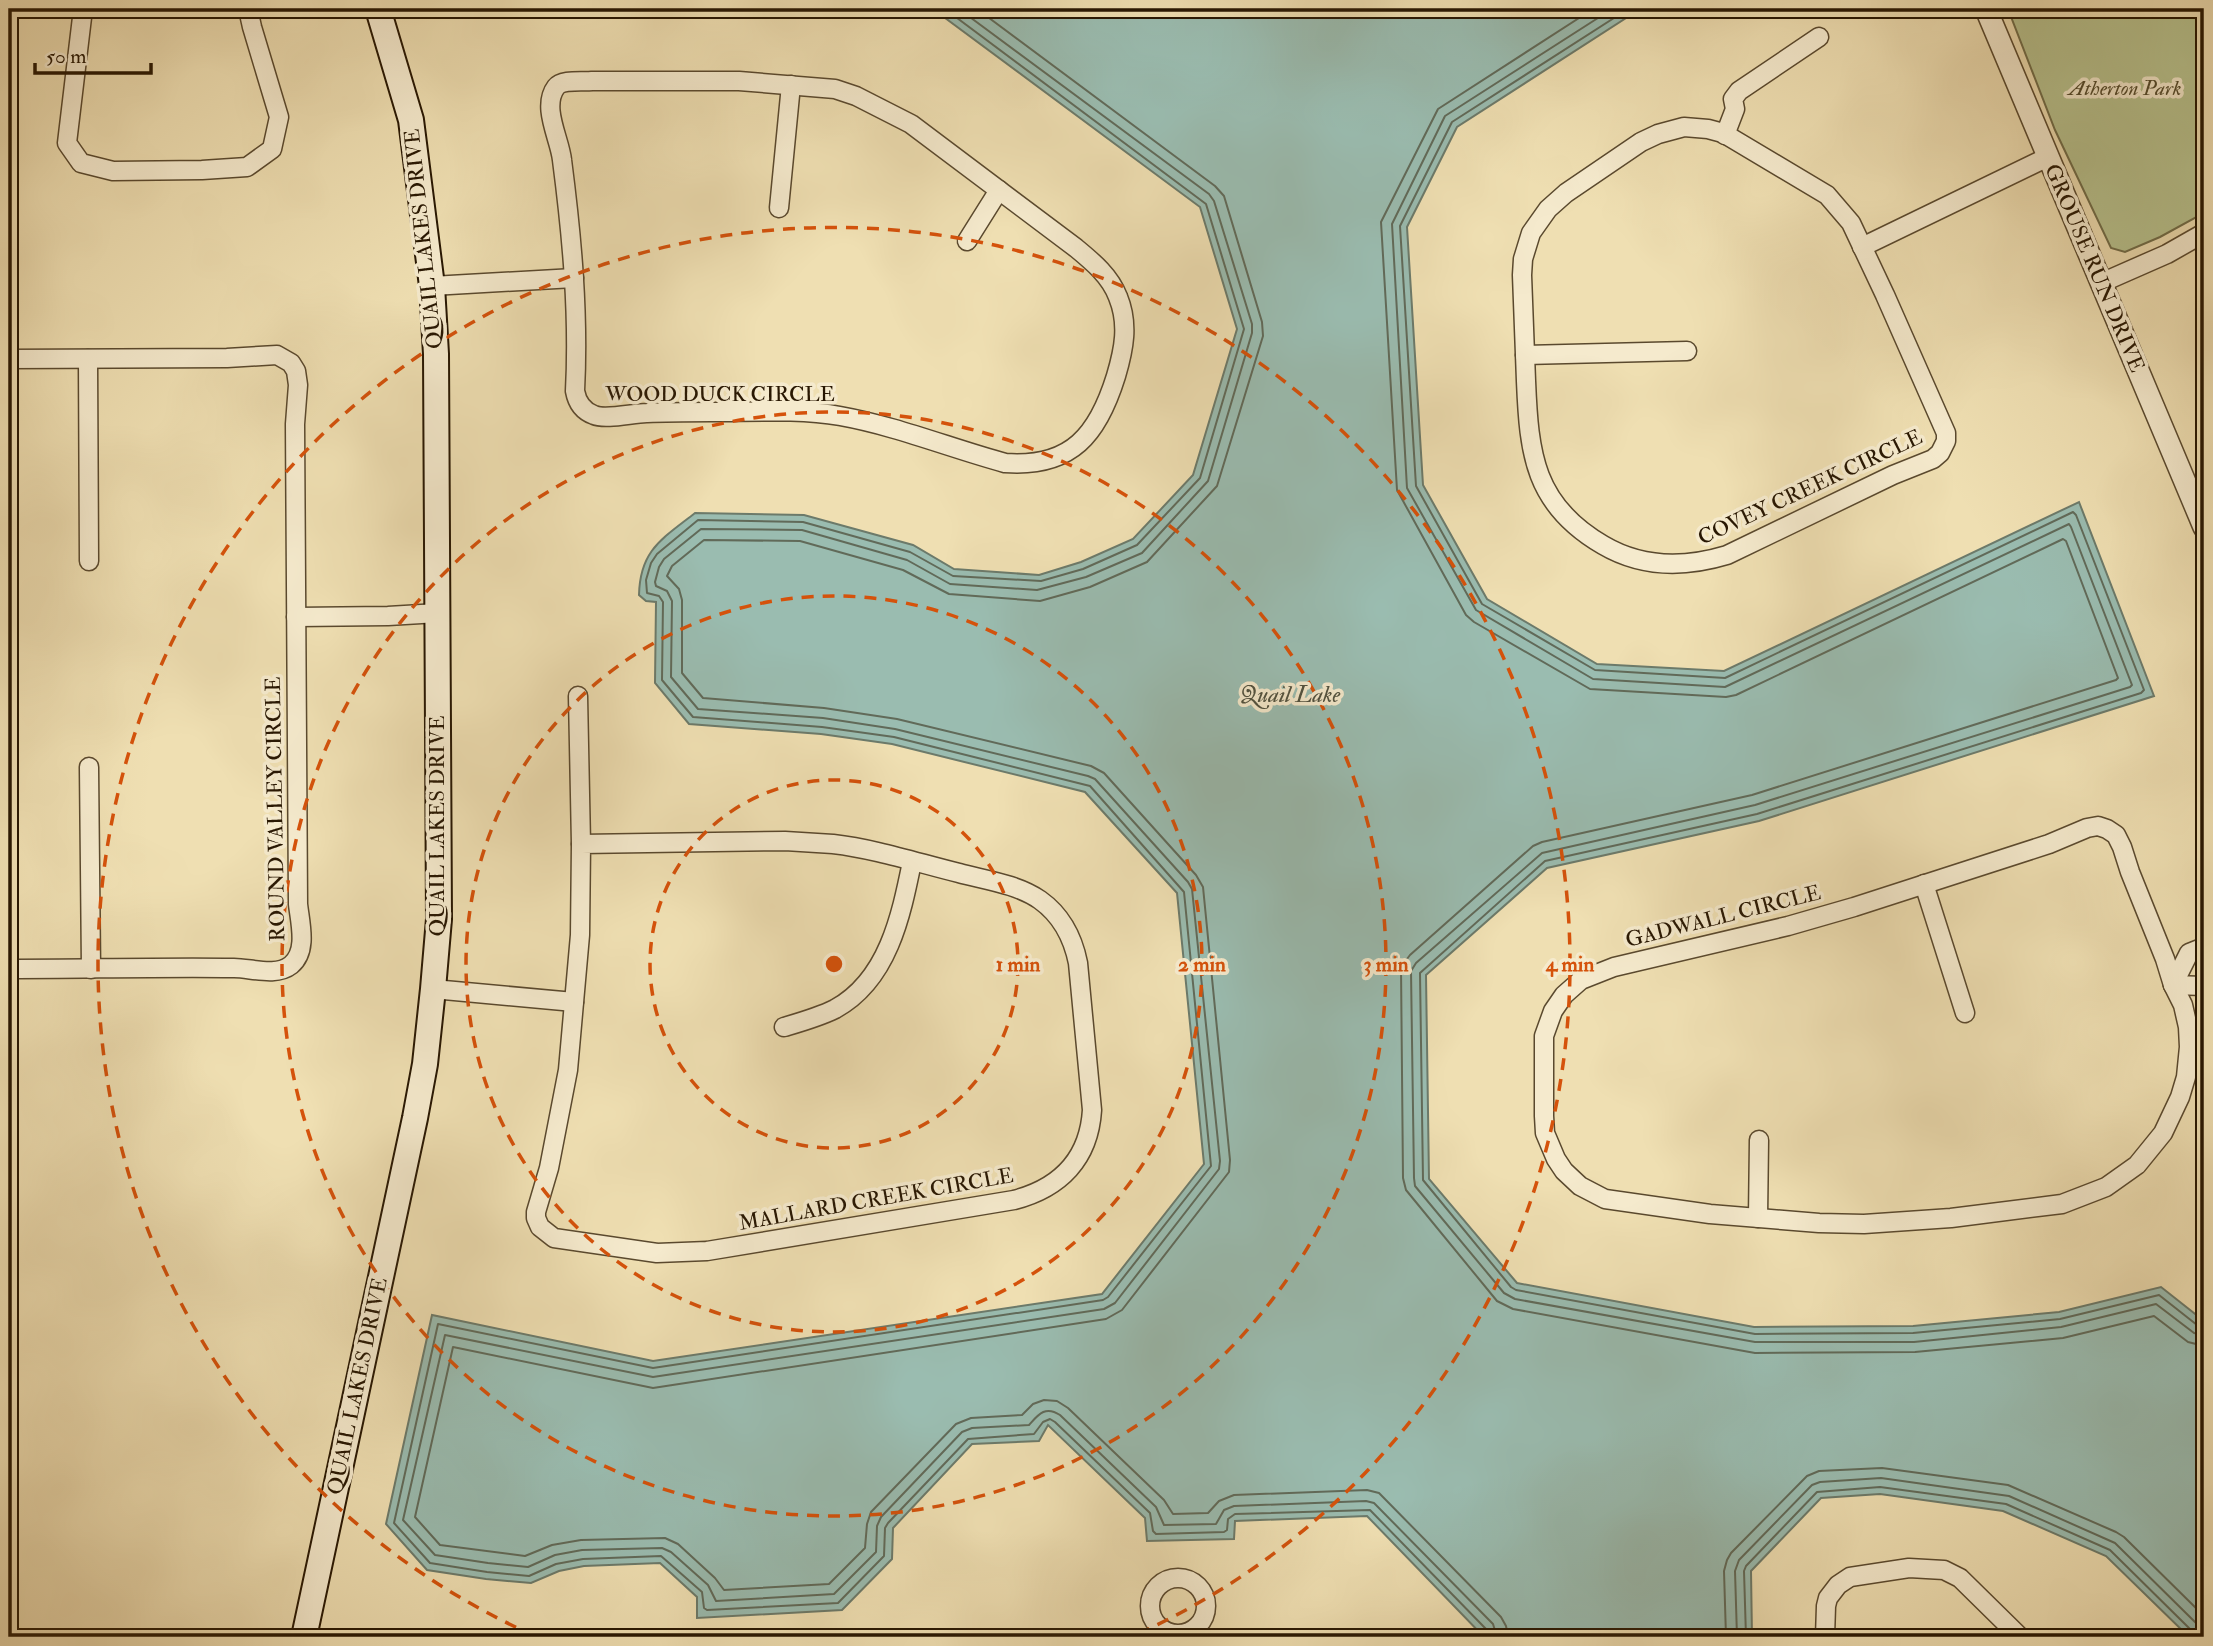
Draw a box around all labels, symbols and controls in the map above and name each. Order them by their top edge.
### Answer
scale bar [35,32,150,76]
text: 50 m [46,43,87,70]
park label: Atherton Park [2067,75,2181,102]
street label: QUAIL LAKES DRIVE [399,128,448,350]
street label: GROUSE RUN DRIVE [2038,160,2151,376]
street label: WOOD DUCK CIRCLE [604,381,835,408]
street label: COVEY CREEK CIRCLE [1694,424,1927,551]
street label: ROUND VALLEY CIRCLE [260,676,291,942]
water label: Quail Lake [1240,680,1341,709]
street label: QUAIL LAKES DRIVE [424,715,451,937]
street label: GADWALL CIRCLE [1623,879,1824,954]
text: 1 min [996,951,1040,978]
text: 2 min [1178,951,1226,978]
text: 3 min [1363,951,1409,978]
text: 4 min [1545,951,1594,978]
centre of rings [822,952,846,976]
street label: MALLARD CREEK CIRCLE [737,1162,1016,1237]
street label: QUAIL LAKES DRIVE [321,1275,394,1497]

